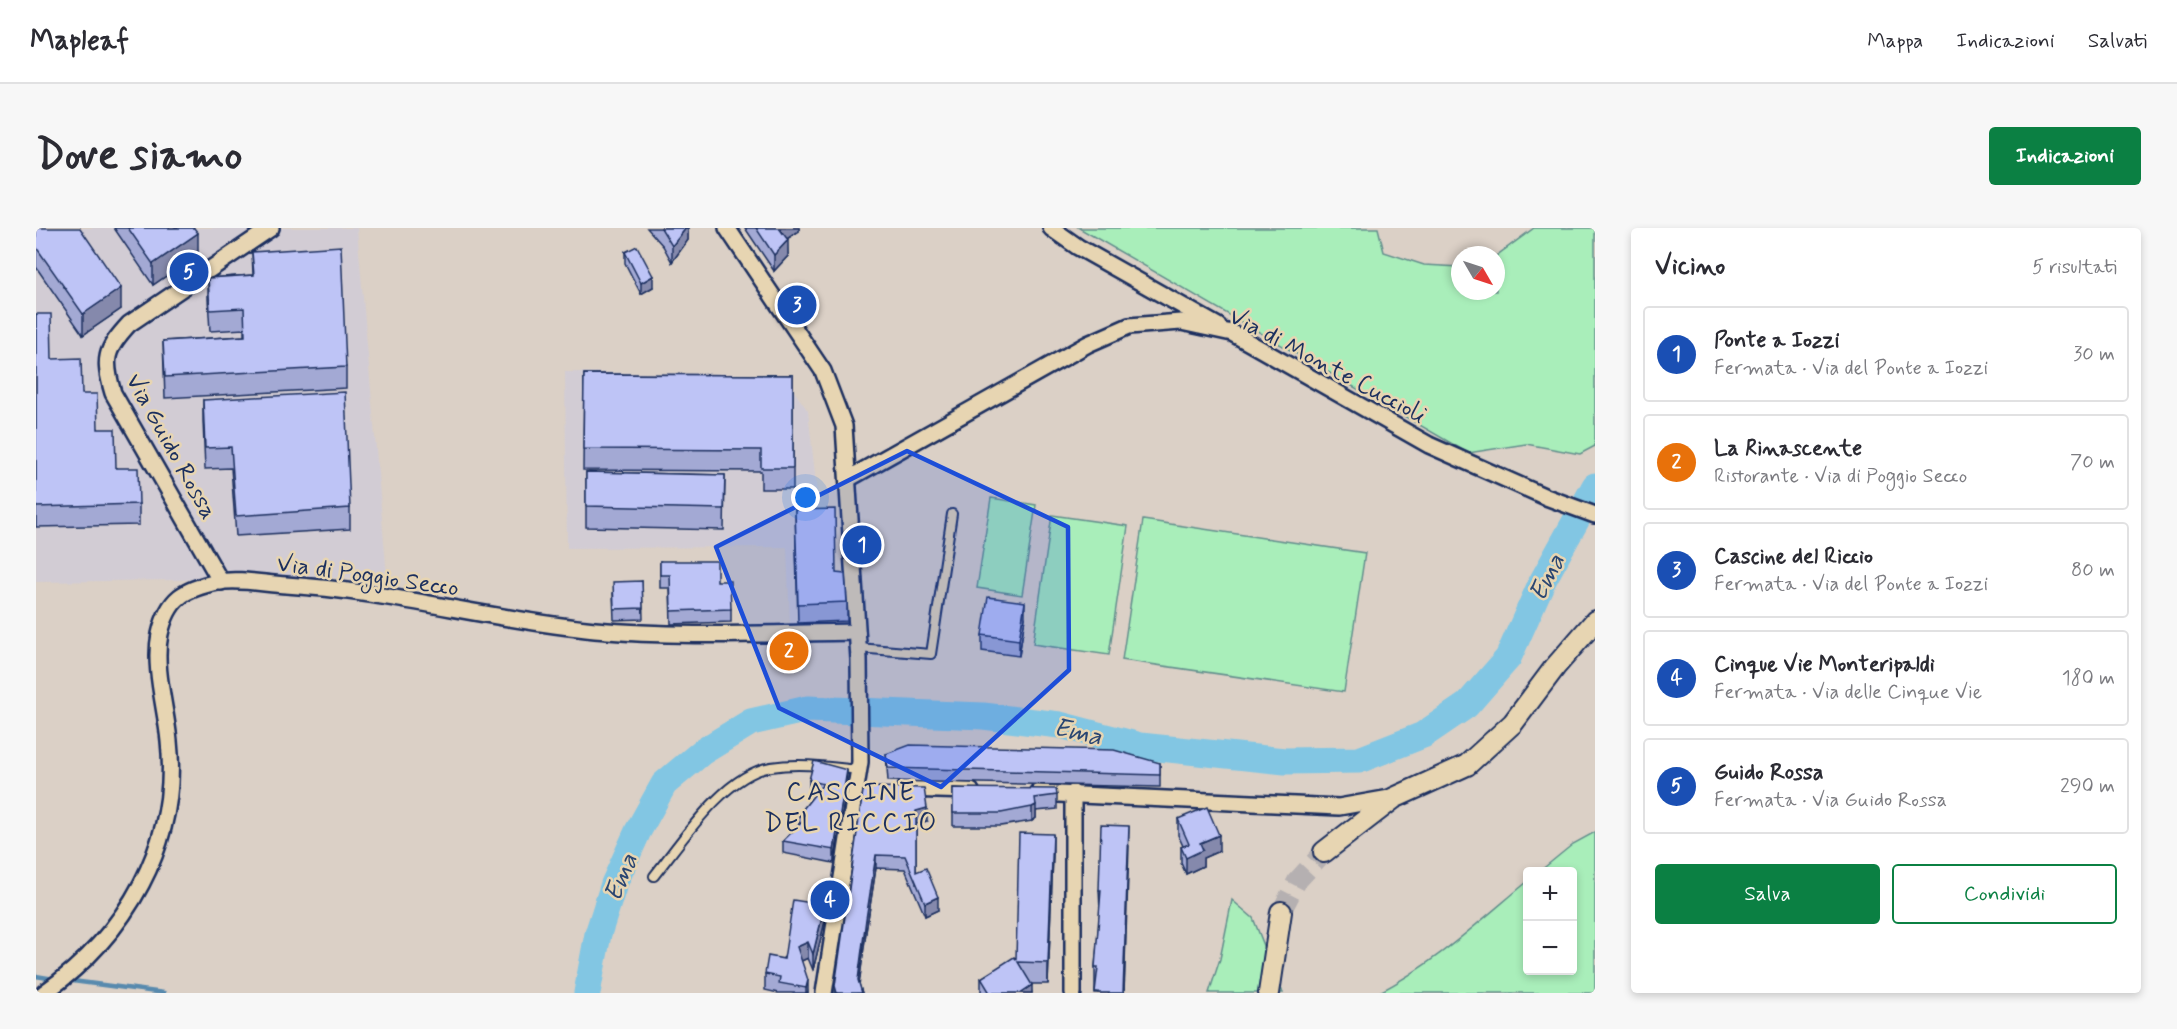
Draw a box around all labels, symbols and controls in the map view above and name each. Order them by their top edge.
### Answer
text: Mapleaf [30,23,129,60]
text: Mappa [1867,27,1923,55]
text: Indicazioni [1956,27,2055,55]
text: Salvati [2088,27,2147,55]
button: Indicazioni [1989,127,2141,185]
text: Dove siamo [36,129,242,184]
north arrow [1451,246,1505,300]
pin: 5 [170,250,208,294]
text: Vicino [1655,250,1725,284]
text: 5 risultati [2032,254,2117,281]
pin: 3 [778,282,816,328]
street label: Via di Monte Cuccioli [1223,301,1431,431]
text: Ponte a Iozzi [1714,327,1840,355]
text: 1 [1672,341,1681,368]
text: 30 m [2073,341,2115,368]
text: Fermata · Via del Ponte a Iozzi [1714,355,1988,382]
street label: Via Guido Rossa [118,368,224,525]
text: La Rinascente [1714,435,1862,463]
text: 2 [1672,449,1681,476]
text: 70 m [2070,449,2115,476]
text: Ristorante · Via di Poggio Secco [1714,463,1967,490]
your location [791,483,820,512]
pin: 1 [842,522,882,568]
text: Cascine del Riccio [1714,543,1873,571]
street label: Via di Poggio Secco [275,548,461,607]
water label: Ema [1522,548,1574,607]
text: 3 [1672,557,1681,584]
text: 80 m [2071,557,2115,584]
text: Fermata · Via del Ponte a Iozzi [1714,571,1988,598]
pin: 2 [770,628,808,674]
text: Cinque Vie Monteripaldi [1714,651,1935,679]
text: 4 [1671,665,1682,692]
text: 180 m [2062,665,2115,692]
text: Fermata · Via delle Cinque Vie [1714,679,1982,706]
water label: Ema [1050,711,1105,755]
text: Guido Rossa [1714,759,1824,787]
text: 5 [1671,773,1683,800]
text: 290 m [2060,773,2115,800]
district label: CASCINE DEL RICCIO [764,775,938,841]
text: Fermata · Via Guido Rossa [1714,787,1947,814]
water label: Ema [597,849,647,907]
button: Salva [1655,864,1880,924]
button: Condividi [1892,864,2117,924]
map controls [1523,867,1577,975]
button: + [1523,867,1577,921]
pin: 4 [810,878,850,922]
button: − [1523,921,1577,975]

